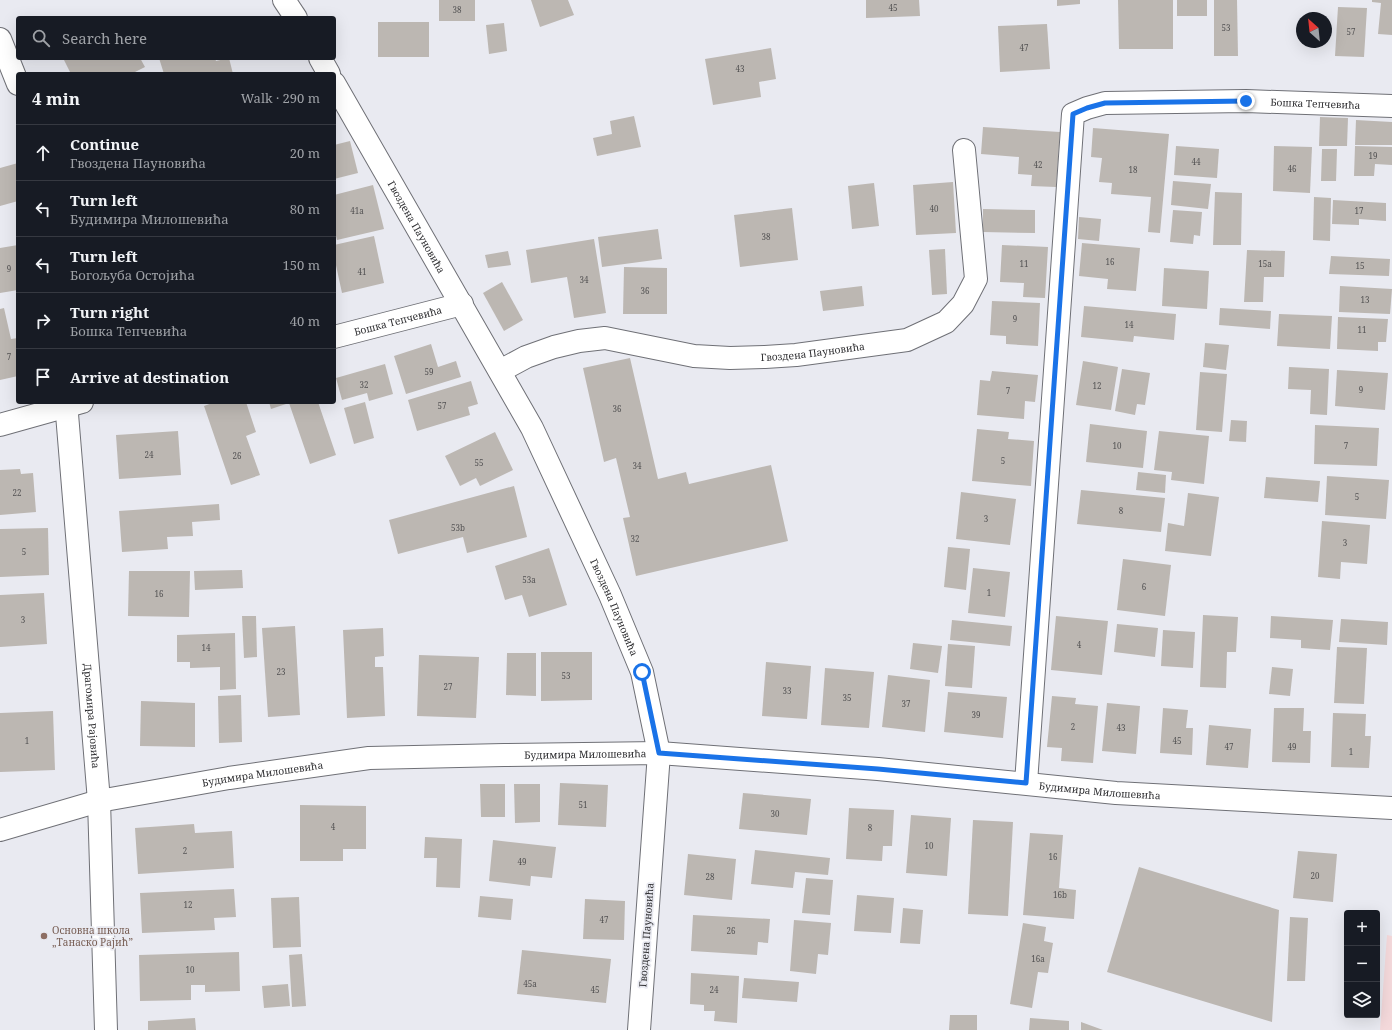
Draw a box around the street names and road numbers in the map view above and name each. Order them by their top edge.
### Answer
street label: Бошка Тепчевића [1270,95,1361,112]
street label: Гвоздена Пауновића [385,178,449,276]
street label: Бошка Тепчевића [352,302,444,339]
street label: Гвоздена Пауновића [760,339,866,364]
street label: Гвоздена Пауновића [587,556,642,658]
street label: Драгомира Рајовића [81,663,103,769]
street label: Будимира Милошевића [524,746,647,762]
street label: Будимира Милошевића [201,758,324,790]
street label: Будимира Милошевића [1038,778,1161,802]
street label: Гвоздена Пауновића [635,882,657,988]

